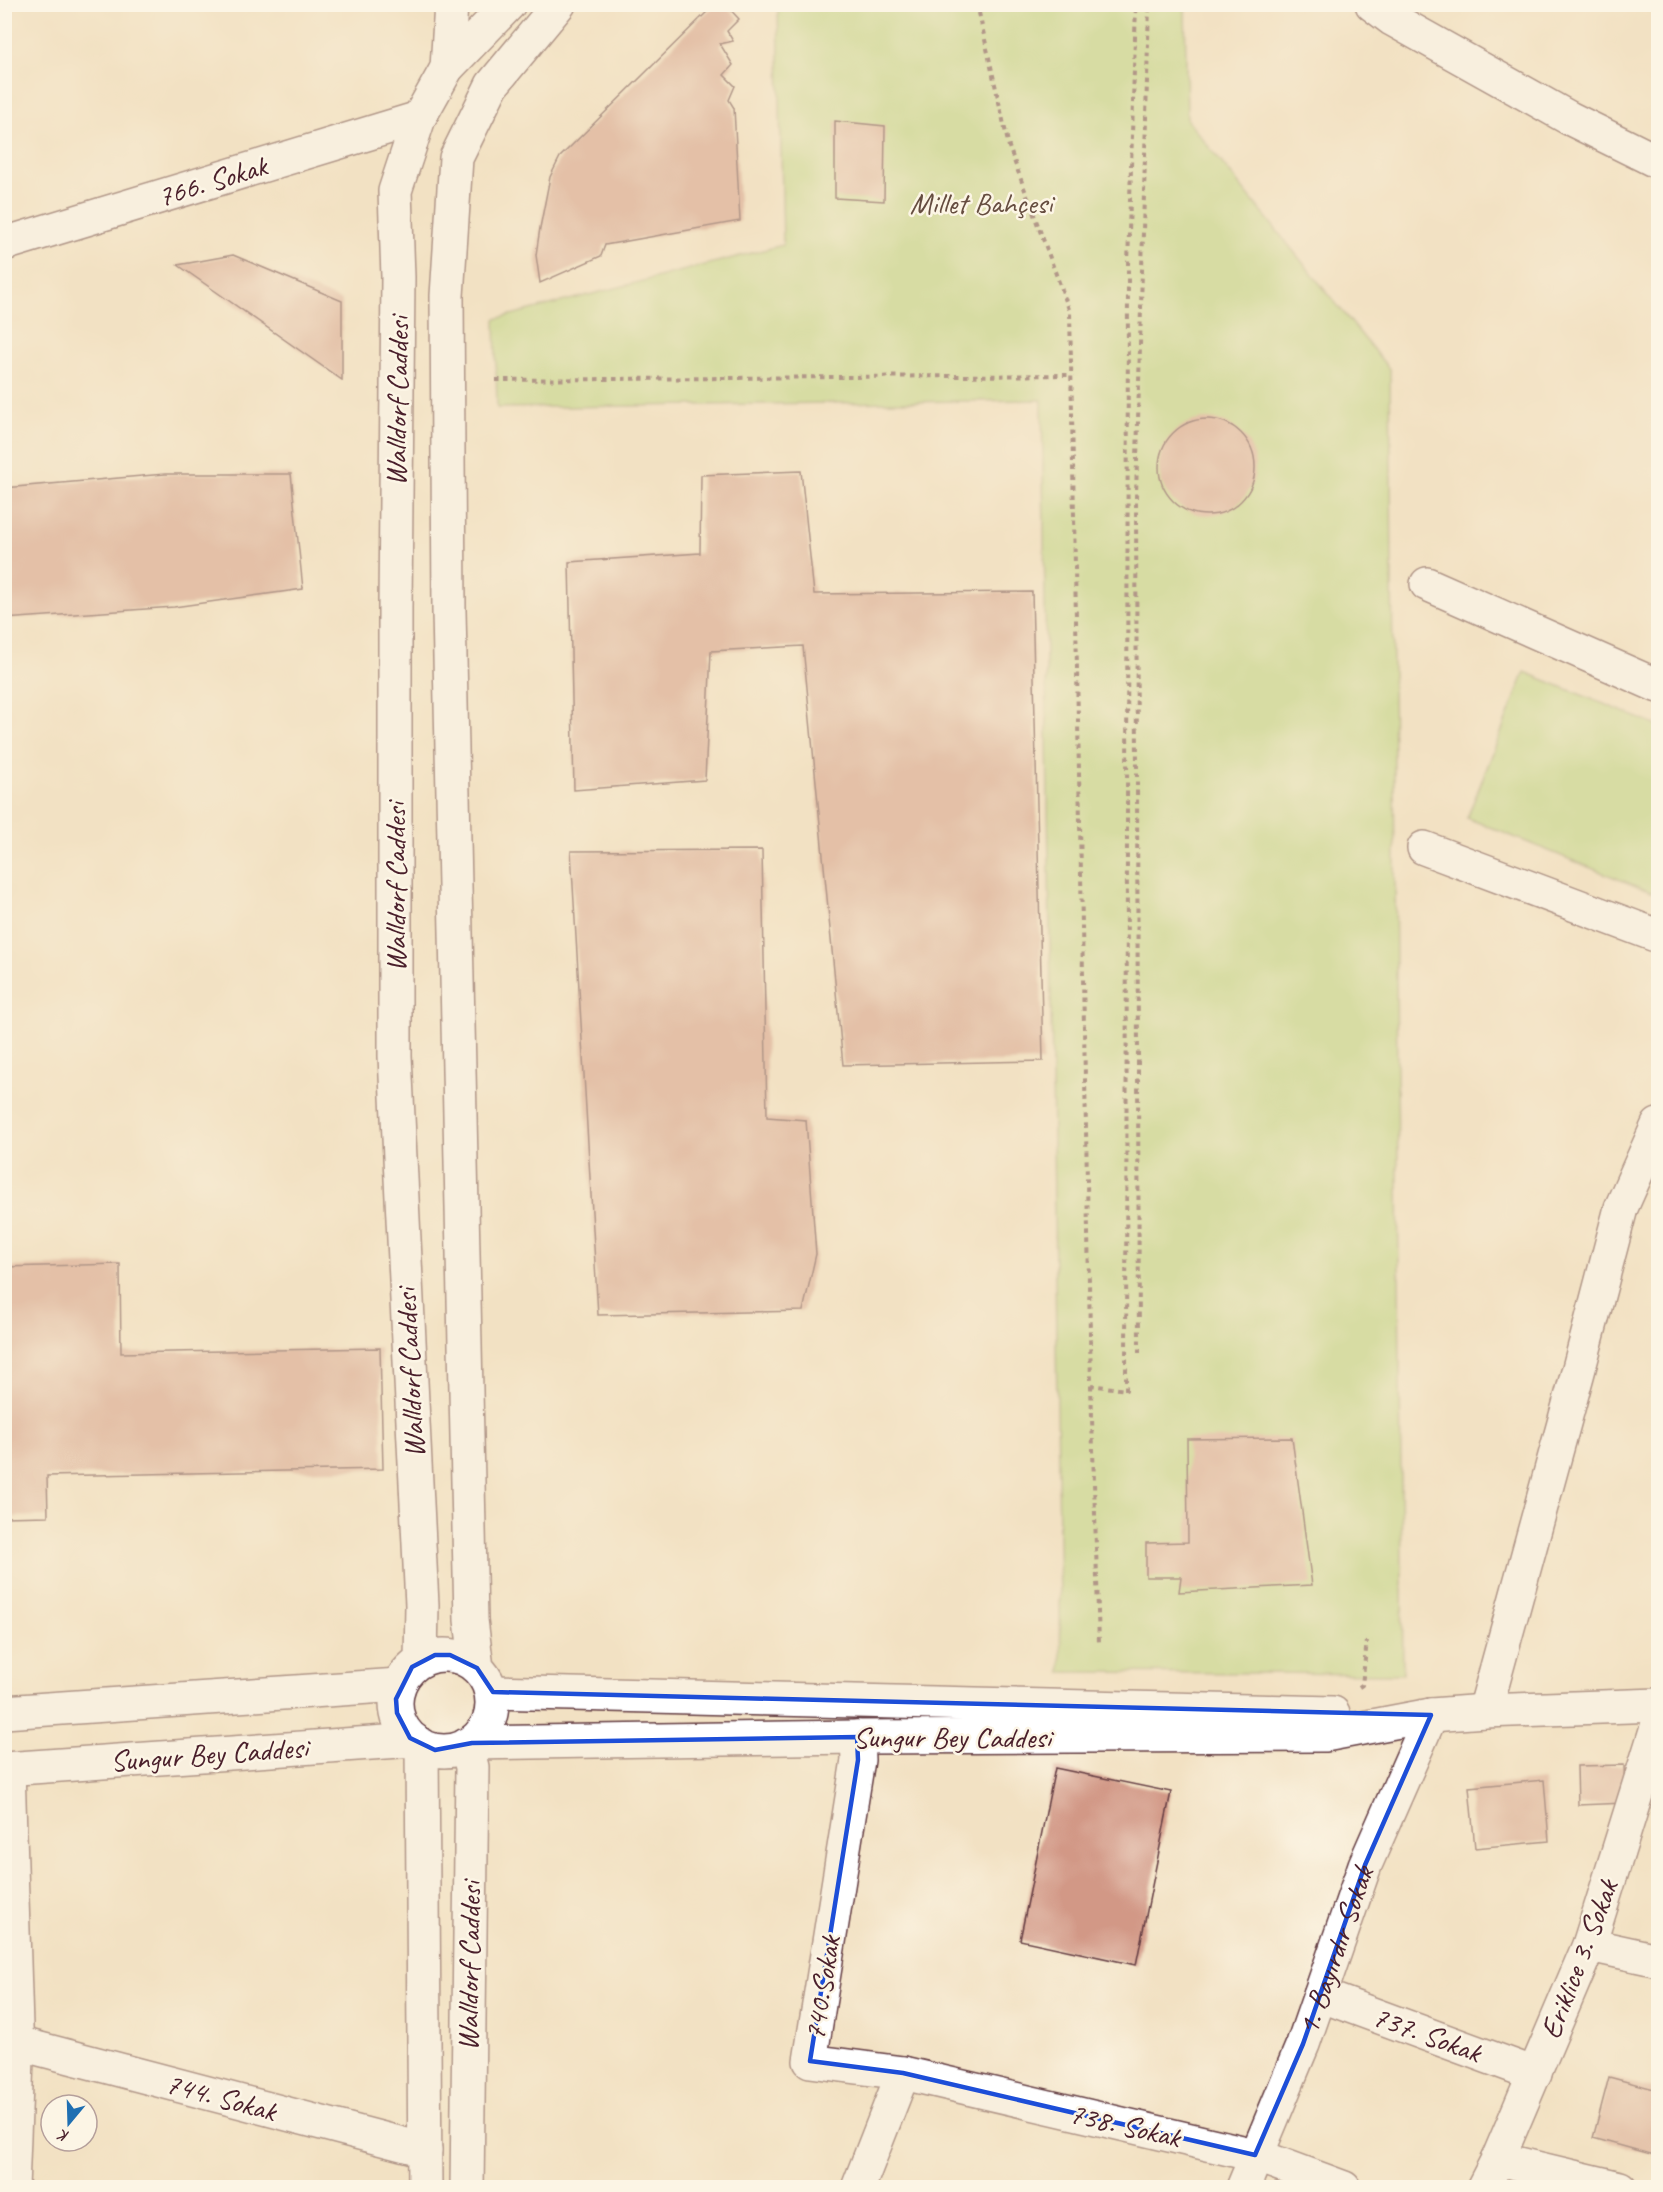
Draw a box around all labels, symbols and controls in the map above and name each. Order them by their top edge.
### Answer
street label: 766. Sokak [153,146,273,216]
park label: Millet Bahçesi [910,184,1056,222]
street label: Walldorf Caddesi [377,312,418,486]
street label: Walldorf Caddesi [376,799,414,972]
street label: Walldorf Caddesi [386,1284,433,1459]
street label: Sungur Bey Caddesi [853,1718,1054,1756]
street label: Sungur Bey Caddesi [109,1728,312,1780]
street label: 1. Bayırdır Sokak [1289,1859,1383,2040]
street label: Eriklice 3. Sokak [1531,1872,1627,2044]
street label: Walldorf Caddesi [449,1877,490,2051]
street label: 740.Sokak [795,1931,849,2043]
street label: 737. Sokak [1368,1997,1488,2072]
street label: 744. Sokak [162,2064,282,2130]
north arrow [39,2093,99,2153]
street label: 738. Sokak [1066,2094,1186,2157]
text: K [54,2124,72,2147]

